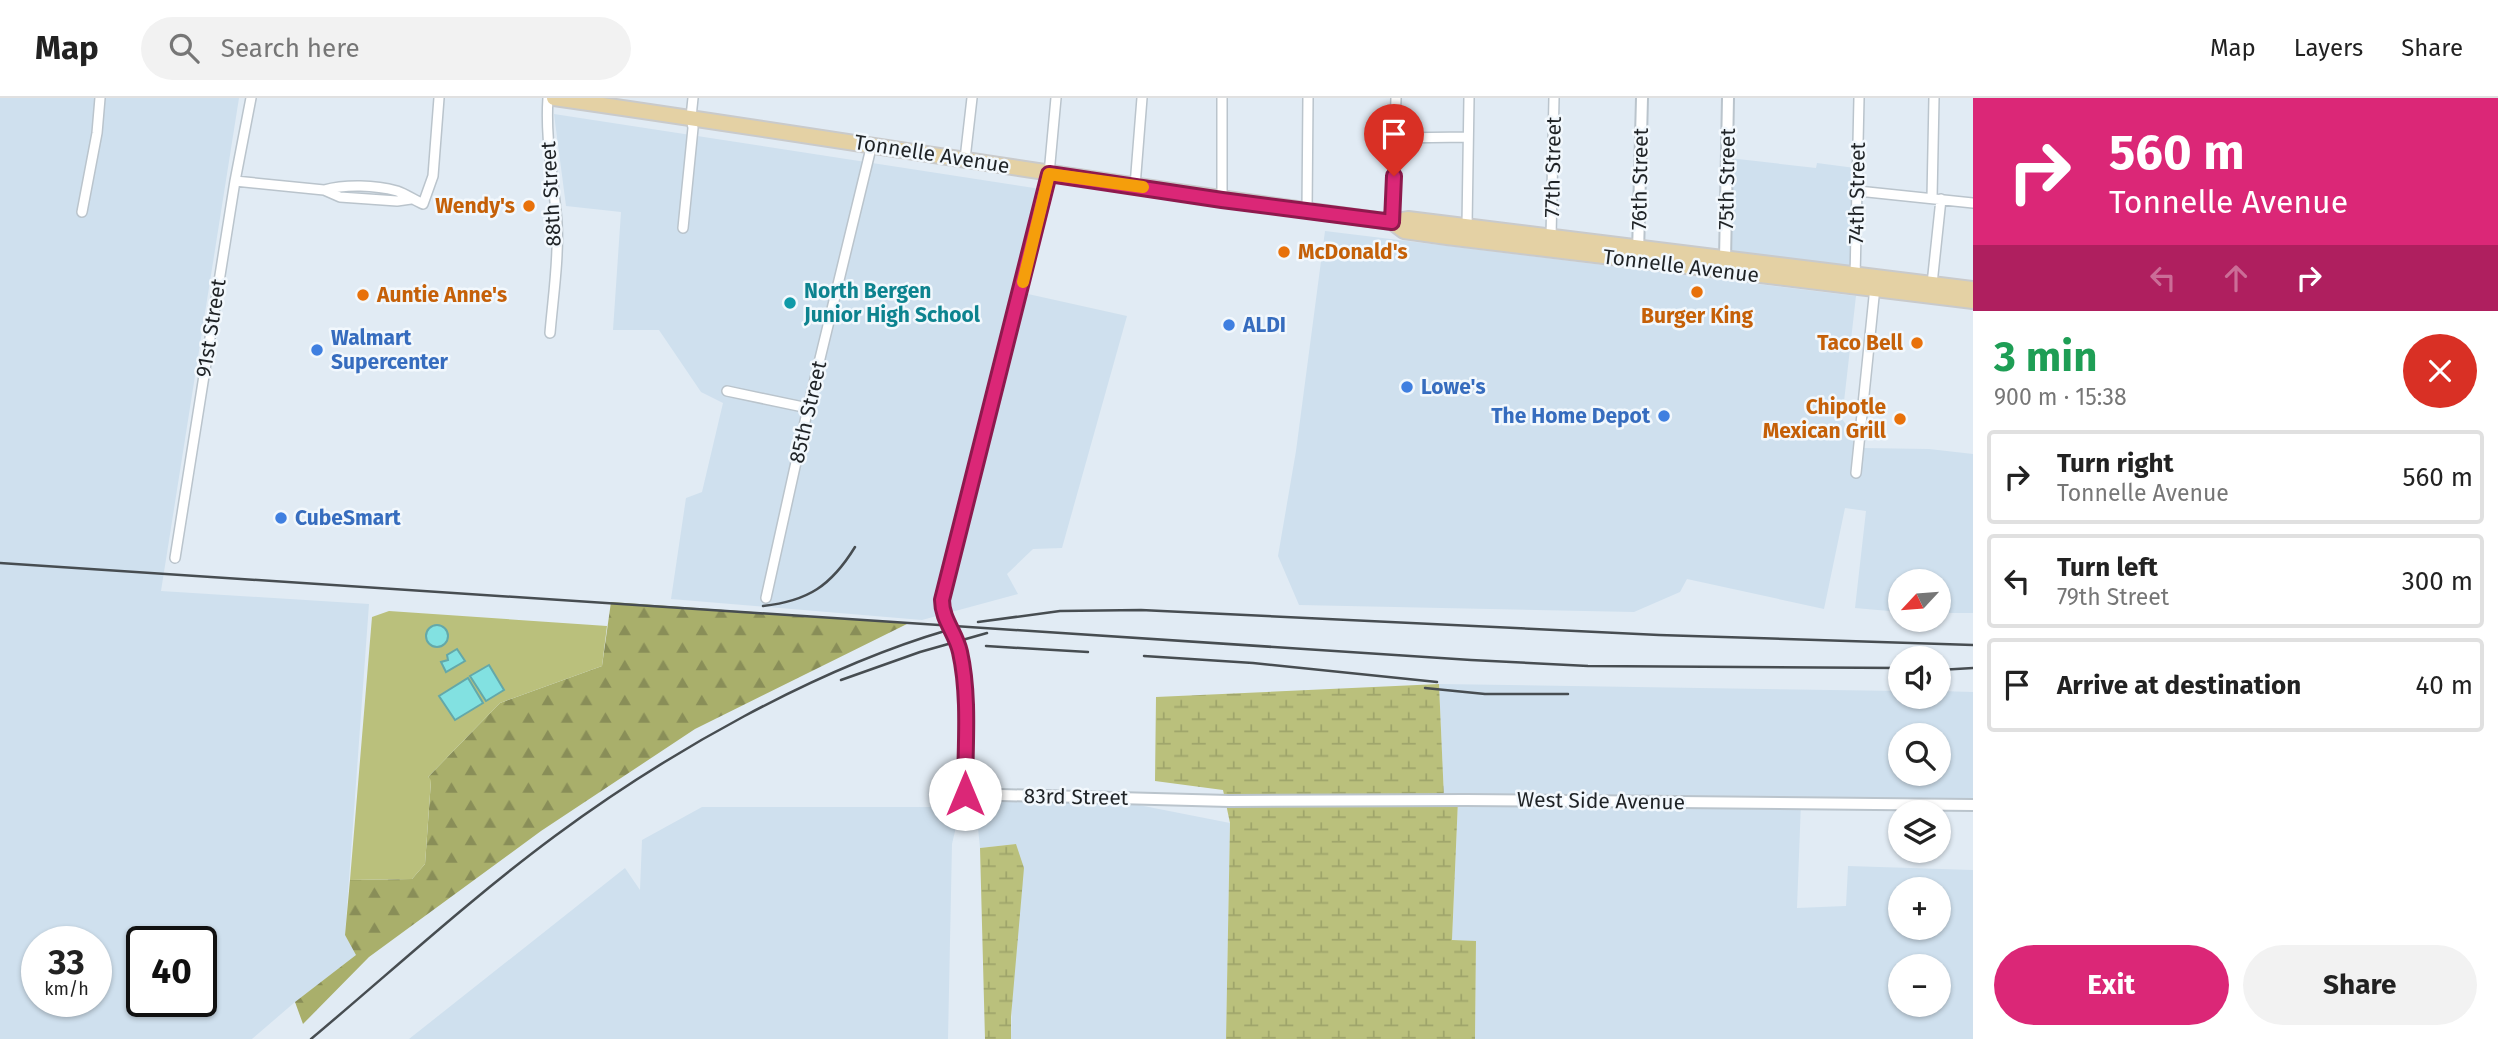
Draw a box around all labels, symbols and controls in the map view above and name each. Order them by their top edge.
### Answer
search box [141,17,631,80]
text: Map [35,28,99,68]
icon: search [165,29,203,67]
text: Search here [221,33,360,64]
text: Map [2210,34,2256,62]
text: Layers [2294,34,2363,62]
text: Share [2401,34,2463,62]
pin [1364,104,1424,176]
icon: arrive [1375,115,1413,153]
street label: 77th Street [1539,116,1567,218]
text: 560 m [2109,123,2245,182]
icon: right [1994,126,2085,217]
street label: 76th Street [1626,127,1654,230]
street label: 75th Street [1713,127,1741,230]
street label: Tonnelle Avenue [852,129,1012,179]
street label: 88th Street [535,140,567,247]
street label: 74th Street [1843,141,1871,244]
text: Tonnelle Avenue [2109,183,2348,221]
place label: Wendy's [435,193,515,219]
marker: Wendy's [521,198,537,214]
place label: McDonald's [1298,239,1408,265]
marker: McDonald's [1276,244,1292,260]
street label: Tonnelle Avenue [1602,244,1760,288]
icon: left [2144,259,2182,297]
icon: ahead [2217,259,2255,297]
icon: right [2290,259,2328,297]
street label: 91st Street [190,276,232,379]
place label: North Bergen Junior High School [803,278,981,328]
place label: Auntie Anne's [376,282,507,308]
marker: Burger King [1689,284,1705,300]
marker: Auntie Anne's [355,287,371,303]
marker: North Bergen Junior High School [782,295,798,311]
place label: Burger King [1641,303,1753,329]
place label: ALDI [1242,312,1286,338]
marker: ALDI [1221,317,1237,333]
place label: Walmart Supercenter [331,325,449,375]
place label: Taco Bell [1817,330,1904,356]
text: 3 min [1994,332,2097,382]
button: close [2403,334,2477,408]
marker: Taco Bell [1909,335,1925,351]
marker: Walmart Supercenter [309,342,325,358]
street label: 85th Street [784,358,832,466]
place label: Lowe's [1421,374,1486,400]
marker: Lowe's [1399,379,1415,395]
text: 900 m · 15:38 [1994,383,2127,411]
place label: Chipotle Mexican Grill [1763,394,1887,444]
place label: The Home Depot [1491,403,1651,429]
marker: The Home Depot [1656,408,1672,424]
marker: Chipotle Mexican Grill [1892,411,1908,427]
text: Turn right [2057,448,2174,479]
icon: right [1998,458,2036,496]
text: 560 m [2402,462,2473,493]
text: Tonnelle Avenue [2057,479,2229,507]
place label: CubeSmart [295,505,402,531]
marker: CubeSmart [273,510,289,526]
text: Turn left [2057,552,2158,583]
icon: left [1998,562,2036,600]
text: 300 m [2402,566,2473,597]
north arrow [1888,569,1951,632]
map controls [1888,569,1951,1017]
text: 79th Street [2057,583,2169,611]
button: sound [1888,646,1951,709]
icon: arrive [1998,666,2036,704]
text: Arrive at destination [2057,670,2301,701]
text: 40 m [2415,670,2473,701]
button: search [1888,723,1951,786]
position arrow [928,757,1002,831]
street label: 83rd Street [1023,783,1129,811]
street label: West Side Avenue [1517,787,1685,815]
button: layers [1888,800,1951,863]
button: + [1888,877,1951,940]
speed limit sign: 40 [126,926,217,1017]
text: 33 [48,941,85,983]
button: Exit [1994,945,2229,1025]
button: Share [2243,945,2477,1025]
button: − [1888,954,1951,1017]
text: km/h [44,978,89,1000]

